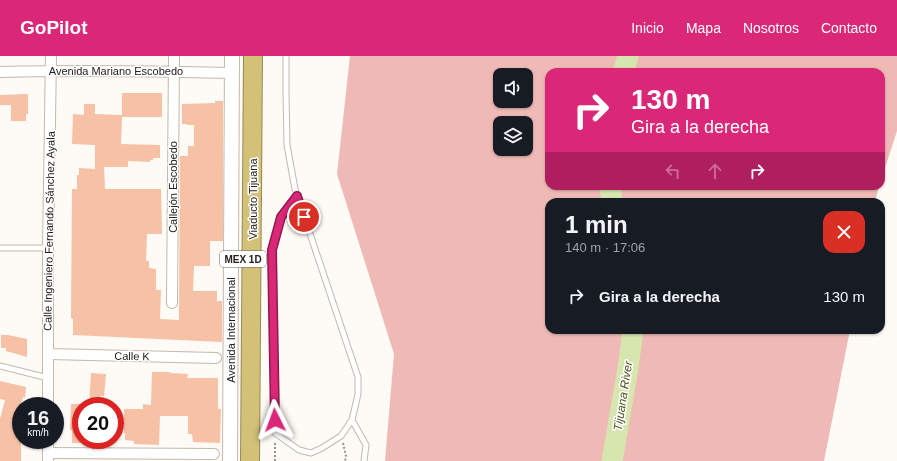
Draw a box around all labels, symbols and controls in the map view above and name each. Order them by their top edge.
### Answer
text: GoPilot [20,17,88,38]
text: Inicio [631,20,664,36]
text: Mapa [686,20,721,36]
text: Nosotros [743,20,799,36]
text: Contacto [821,20,877,36]
street label: Avenida Mariano Escobedo [49,65,183,77]
map controls [493,68,533,156]
button: sound [493,68,533,108]
icon: right [565,84,617,136]
text: 130 m [631,84,710,115]
button: layers [493,116,533,156]
text: Gira a la derecha [631,117,769,137]
street label: Calle Ingeniero Fernando Sánchez Ayala [41,130,57,331]
street label: Callejón Escobedo [167,141,179,233]
street label: Viaducto Tijuana [247,158,259,240]
icon: left [662,160,684,182]
icon: ahead [704,160,726,182]
icon: right [746,160,768,182]
pin [287,200,321,234]
icon: arrive [293,206,315,228]
text: 1 min [565,211,628,238]
button: close [823,211,865,253]
text: 140 m · 17:06 [565,240,645,255]
road number: MEX 1D [220,251,266,267]
street label: Avenida Internacional [225,277,237,383]
icon: right [565,285,587,307]
text: Gira a la derecha [599,288,720,305]
text: 130 m [823,288,865,305]
street label: Calle K [114,350,150,362]
water label: Tijuana River [611,359,636,432]
speed limit sign: 20 [72,397,124,449]
position arrow [254,399,296,441]
text: 16 [27,407,49,429]
text: km/h [27,427,49,438]

